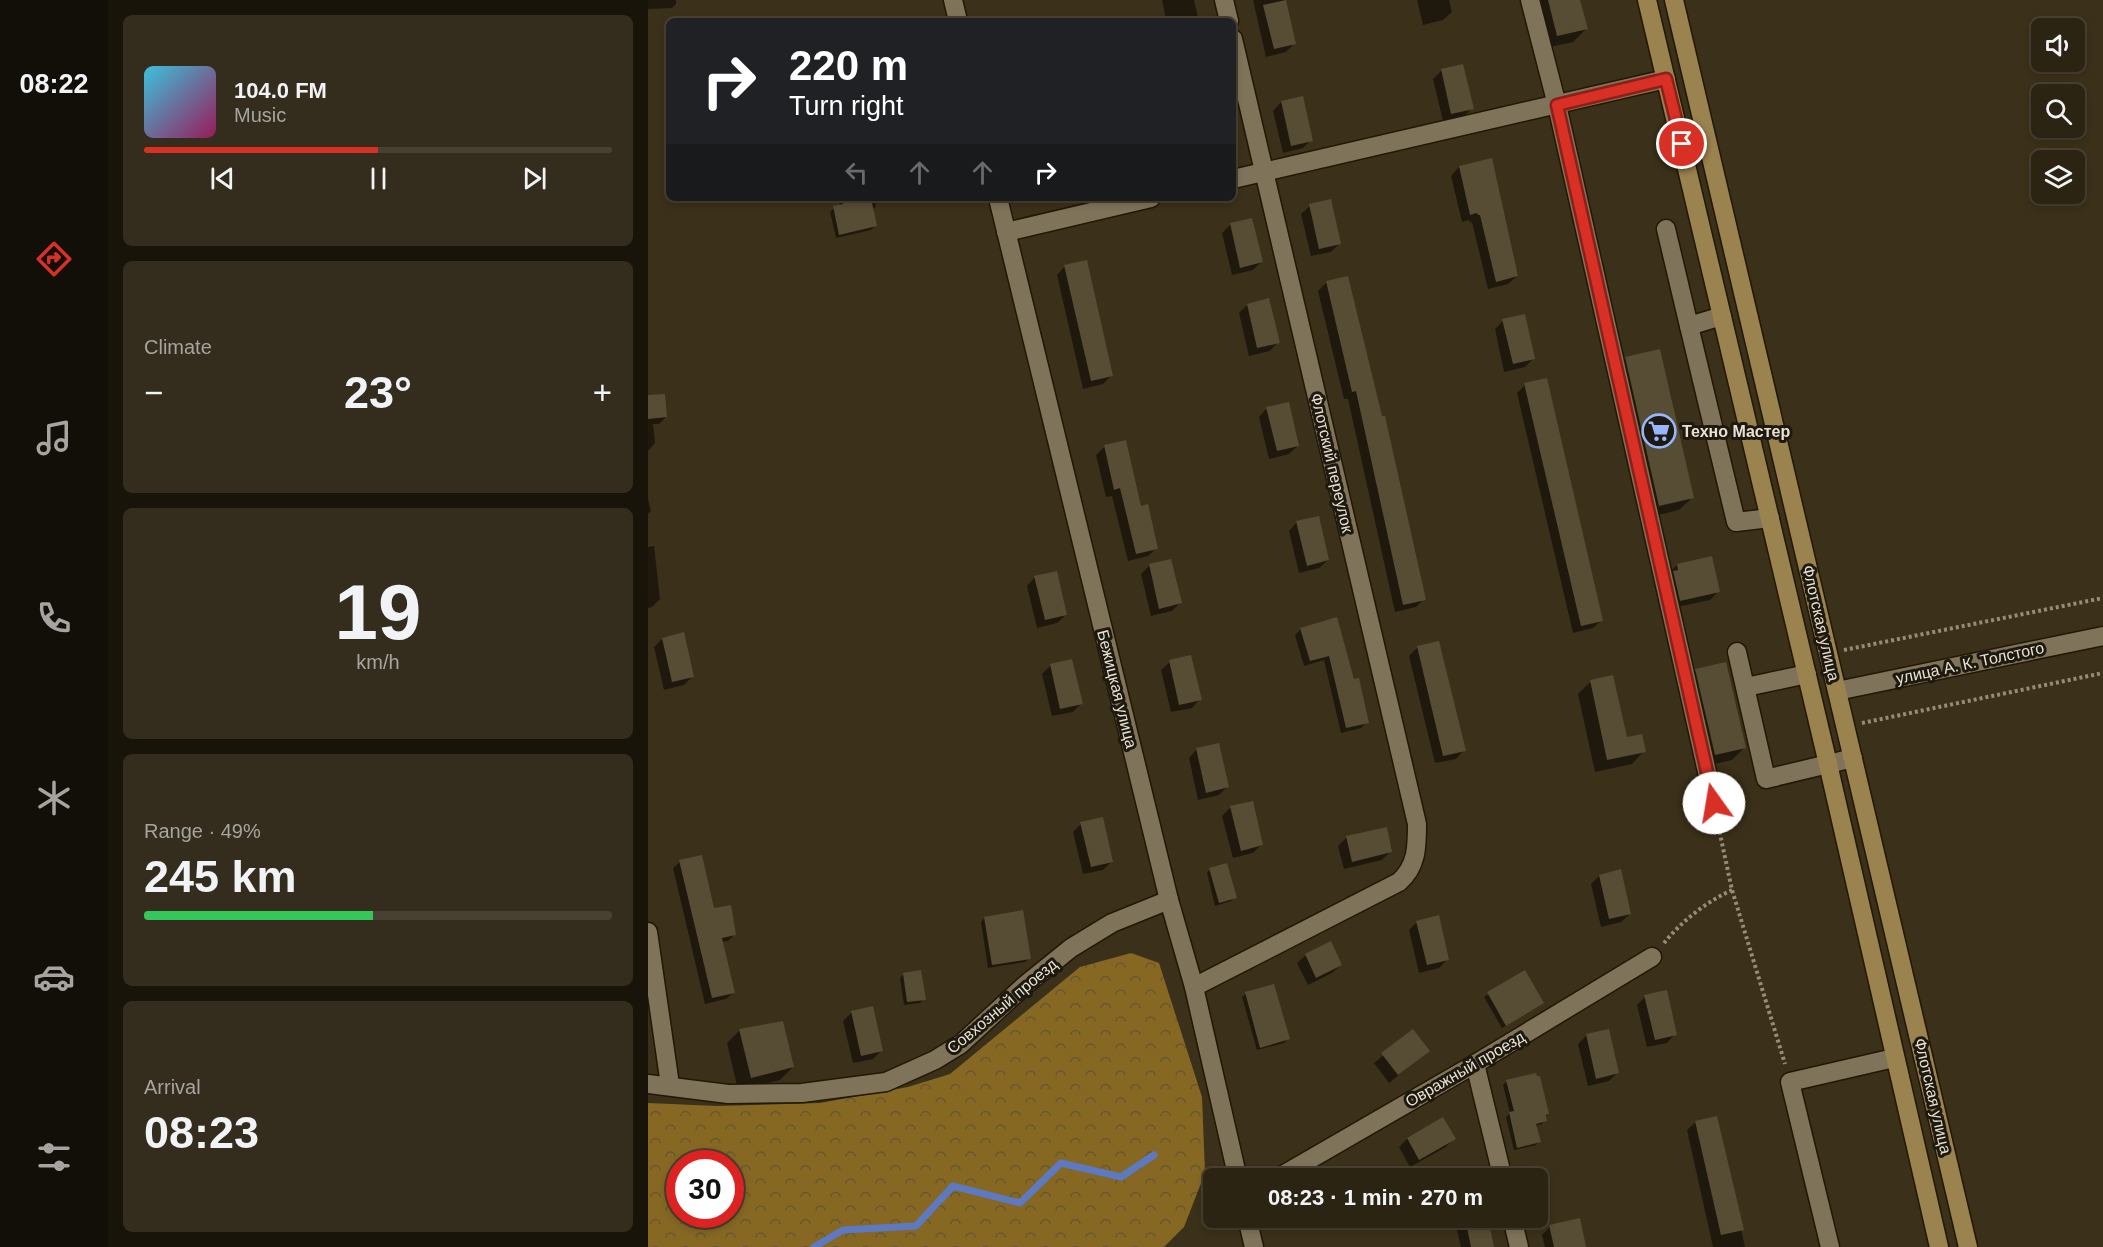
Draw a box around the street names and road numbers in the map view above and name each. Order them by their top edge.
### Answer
street label: Флотский переулок [1308,392,1357,535]
street label: Флотская улица [1799,564,1843,683]
street label: Бежицкая улица [1094,628,1140,750]
street label: улица А. К. Толстого [1894,639,2046,687]
street label: Совхозный проезд [944,955,1061,1057]
street label: Овражный проезд [1403,1028,1528,1110]
street label: Флотская улица [1911,1037,1955,1156]

